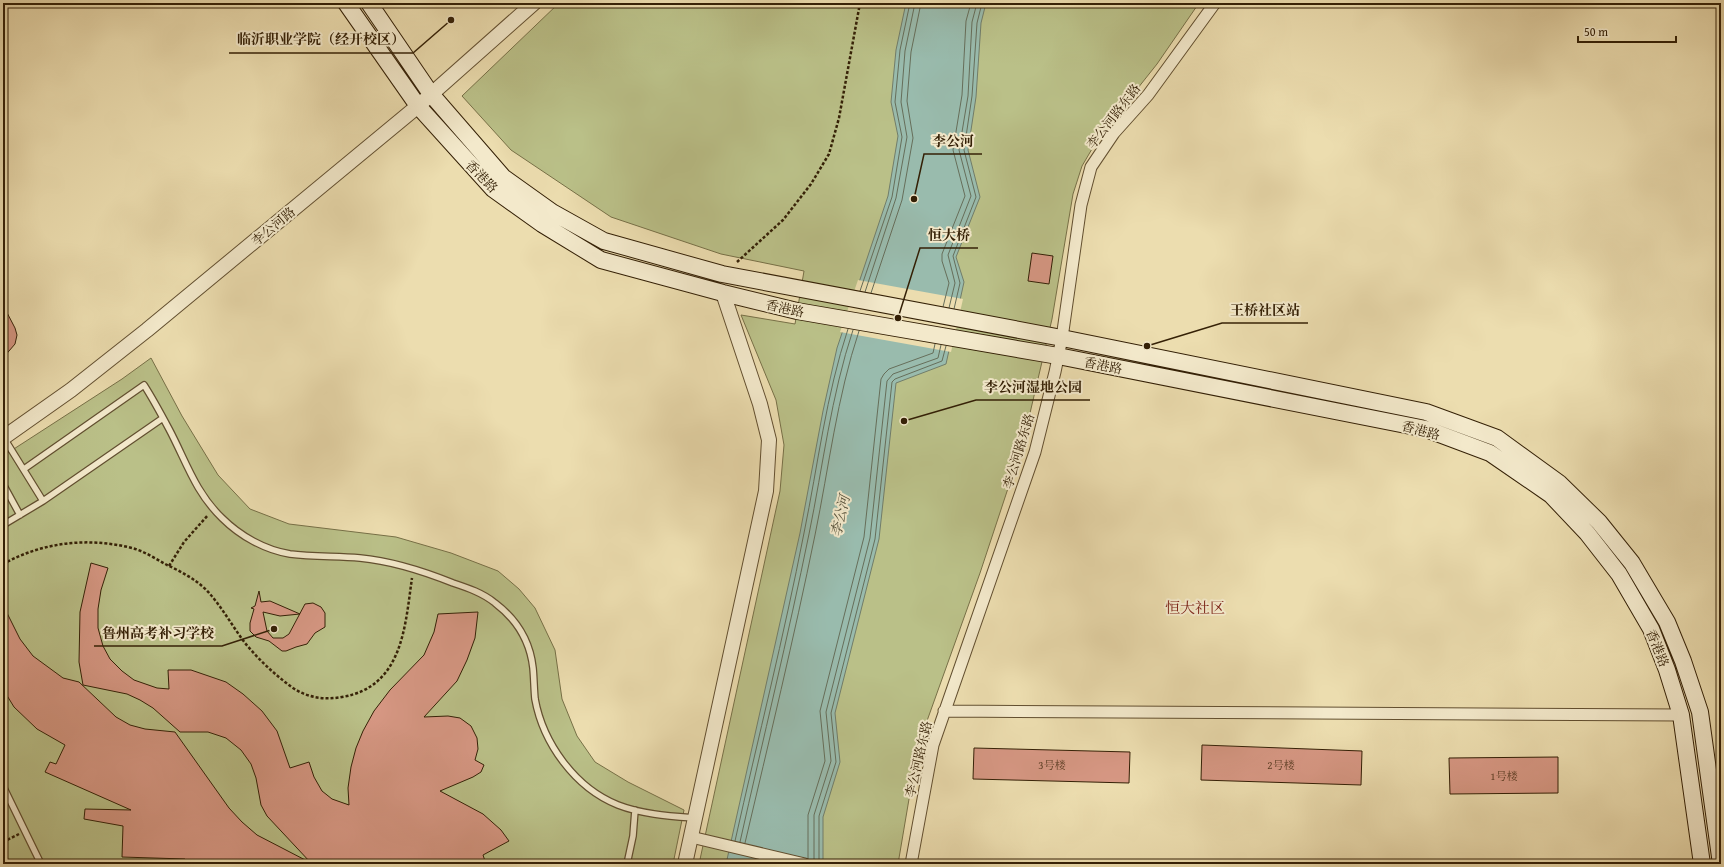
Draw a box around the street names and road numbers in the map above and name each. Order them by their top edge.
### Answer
street label: 李公河路东路 [1082,80,1145,153]
street label: 香港路 [461,156,502,197]
street label: 李公河路 [247,202,299,250]
street label: 香港路 [764,295,806,322]
street label: 香港路 [1082,352,1124,379]
street label: 李公河路东路 [998,411,1039,491]
street label: 香港路 [1400,416,1442,445]
street label: 香港路 [1641,627,1674,670]
street label: 李公河路东路 [900,719,937,799]

